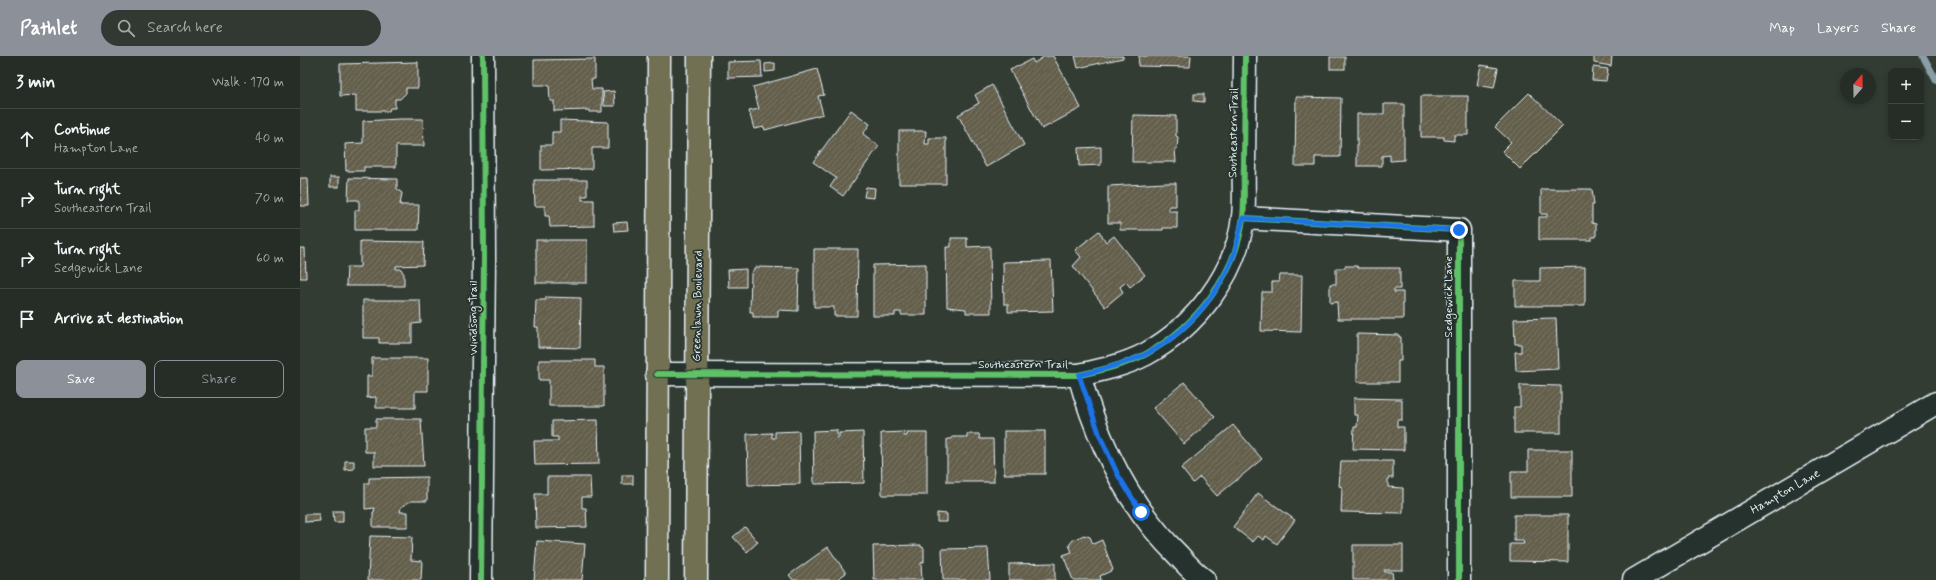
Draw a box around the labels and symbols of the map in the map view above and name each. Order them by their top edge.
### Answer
north arrow [1840,68,1876,104]
street label: Southeastern Trail [1225,88,1243,178]
route end [1450,221,1468,239]
street label: Greenlawn Boulevard [689,250,707,362]
street label: Sedgewick Lane [1441,256,1457,338]
street label: Windsong Trail [466,281,482,355]
street label: Southeastern Trail [978,357,1068,373]
street label: Hampton Lane [1748,465,1823,518]
route start [1132,503,1150,521]

